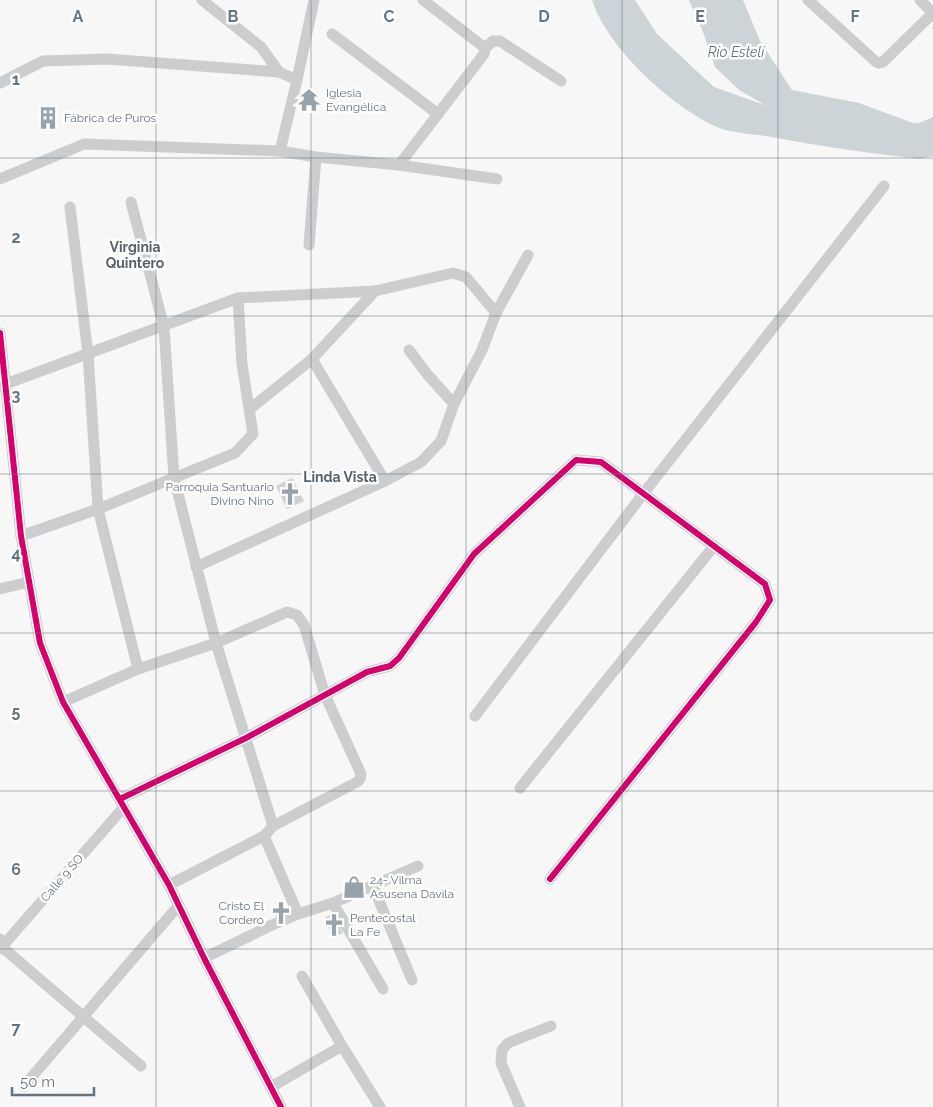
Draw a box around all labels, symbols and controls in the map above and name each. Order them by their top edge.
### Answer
text: A [73,7,84,26]
text: B [228,7,239,26]
text: C [384,7,395,26]
text: D [538,7,550,26]
text: E [695,7,705,26]
text: F [850,7,860,26]
water label: Río Estelí [708,44,766,60]
text: 1 [12,70,20,89]
place label: Iglesia Evangélica [326,86,386,114]
temple icon: Iglesia Evangélica [296,87,322,113]
building icon: Fábrica de Puros [35,105,61,131]
place label: Fábrica de Puros [64,111,157,125]
text: 2 [11,228,21,247]
district label: Virginia Quintero [106,239,165,271]
text: 3 [12,386,21,405]
district label: Linda Vista [303,469,377,485]
place label: Parroquia Santuario Divino Nino [166,480,274,508]
church icon: Parroquia Santuario Divino Nino [277,481,303,507]
text: 4 [11,544,21,563]
text: 5 [12,702,21,721]
street label: Calle 9 SO [38,852,86,904]
text: 6 [11,860,21,879]
place label: 24- Vilma Asusena Davila [370,873,454,901]
shop icon: 24- Vilma Asusena Davila [341,874,367,900]
place label: Cristo El Cordero [218,899,265,927]
church icon: Cristo El Cordero [268,900,294,926]
place label: Pentecostal La Fe [350,911,416,939]
church icon: Pentecostal La Fe [321,912,347,938]
text: 7 [12,1019,21,1038]
scale bar [12,1064,95,1096]
text: 50 m [20,1073,55,1091]

